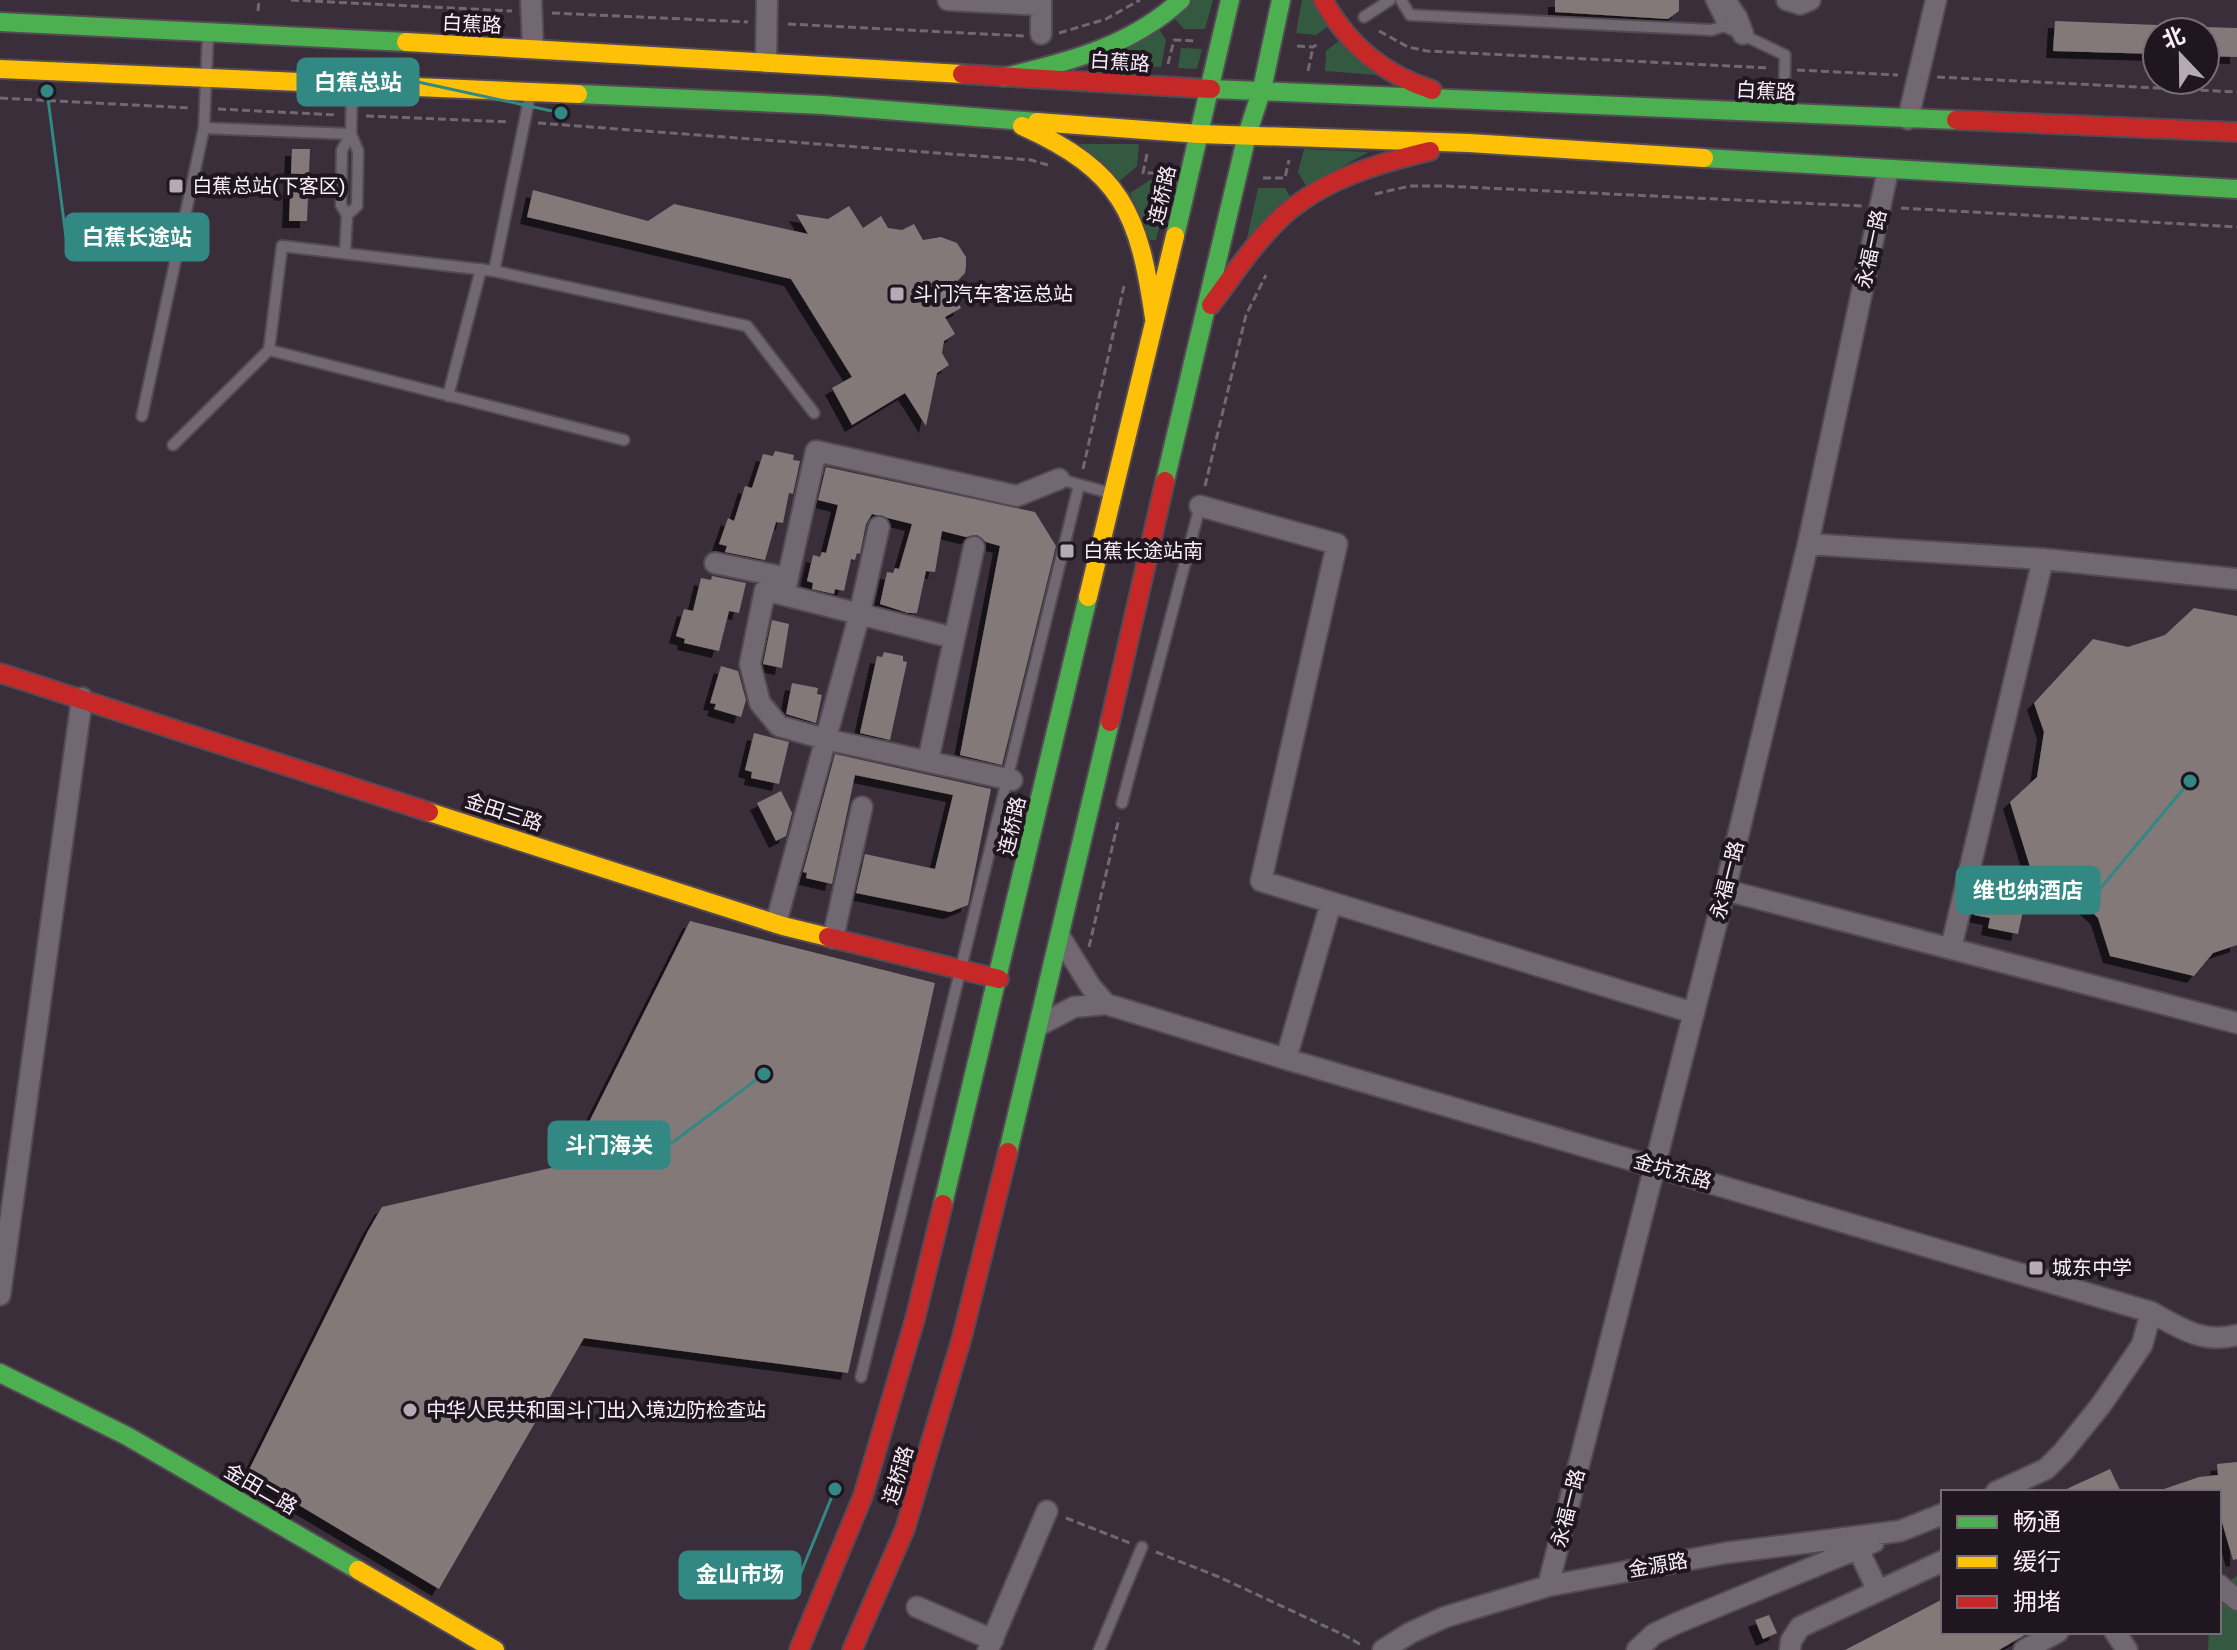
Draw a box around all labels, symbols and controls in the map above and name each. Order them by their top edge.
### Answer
street label: 白蕉路 [441,11,503,37]
north arrow [2141,16,2221,96]
text: 北 [2159,22,2189,54]
street label: 白蕉路 [1089,49,1151,75]
callout: 白蕉总站 [298,59,418,105]
text: 白蕉总站 [314,70,402,95]
street label: 白蕉路 [1735,78,1797,104]
street label: 连桥路 [1145,163,1179,227]
place label: 白蕉总站(下客区) [192,175,345,197]
marker: 白蕉总站(下客区) [167,177,185,195]
street label: 永福一路 [1852,208,1890,290]
callout: 白蕉长途站 [66,214,208,260]
text: 白蕉长途站 [82,225,192,250]
place label: 斗门汽车客运总站 [913,283,1073,305]
marker: 斗门汽车客运总站 [888,285,906,303]
place label: 白蕉长途站南 [1083,540,1203,562]
marker: 白蕉长途站南 [1058,542,1076,560]
street label: 金田三路 [463,789,545,835]
street label: 连桥路 [995,794,1029,858]
street label: 永福一路 [1707,839,1747,921]
callout: 维也纳酒店 [1957,867,2099,913]
text: 维也纳酒店 [1973,878,2083,903]
callout: 斗门海关 [549,1122,669,1168]
text: 斗门海关 [565,1133,653,1158]
street label: 金坑东路 [1632,1149,1714,1193]
place label: 城东中学 [2052,1257,2132,1279]
marker: 城东中学 [2027,1259,2045,1277]
place label: 中华人民共和国斗门出入境边防检查站 [426,1399,766,1421]
marker: 中华人民共和国斗门出入境边防检查站 [401,1401,419,1419]
street label: 连桥路 [879,1443,917,1507]
street label: 金田二路 [221,1459,301,1519]
street label: 永福一路 [1548,1467,1588,1549]
legend [1941,1490,2221,1634]
text: 畅通 [2013,1508,2061,1535]
text: 缓行 [2013,1548,2061,1575]
street label: 金源路 [1627,1549,1689,1581]
callout: 金山市场 [680,1552,800,1598]
text: 金山市场 [696,1562,784,1587]
text: 拥堵 [2013,1588,2061,1615]

